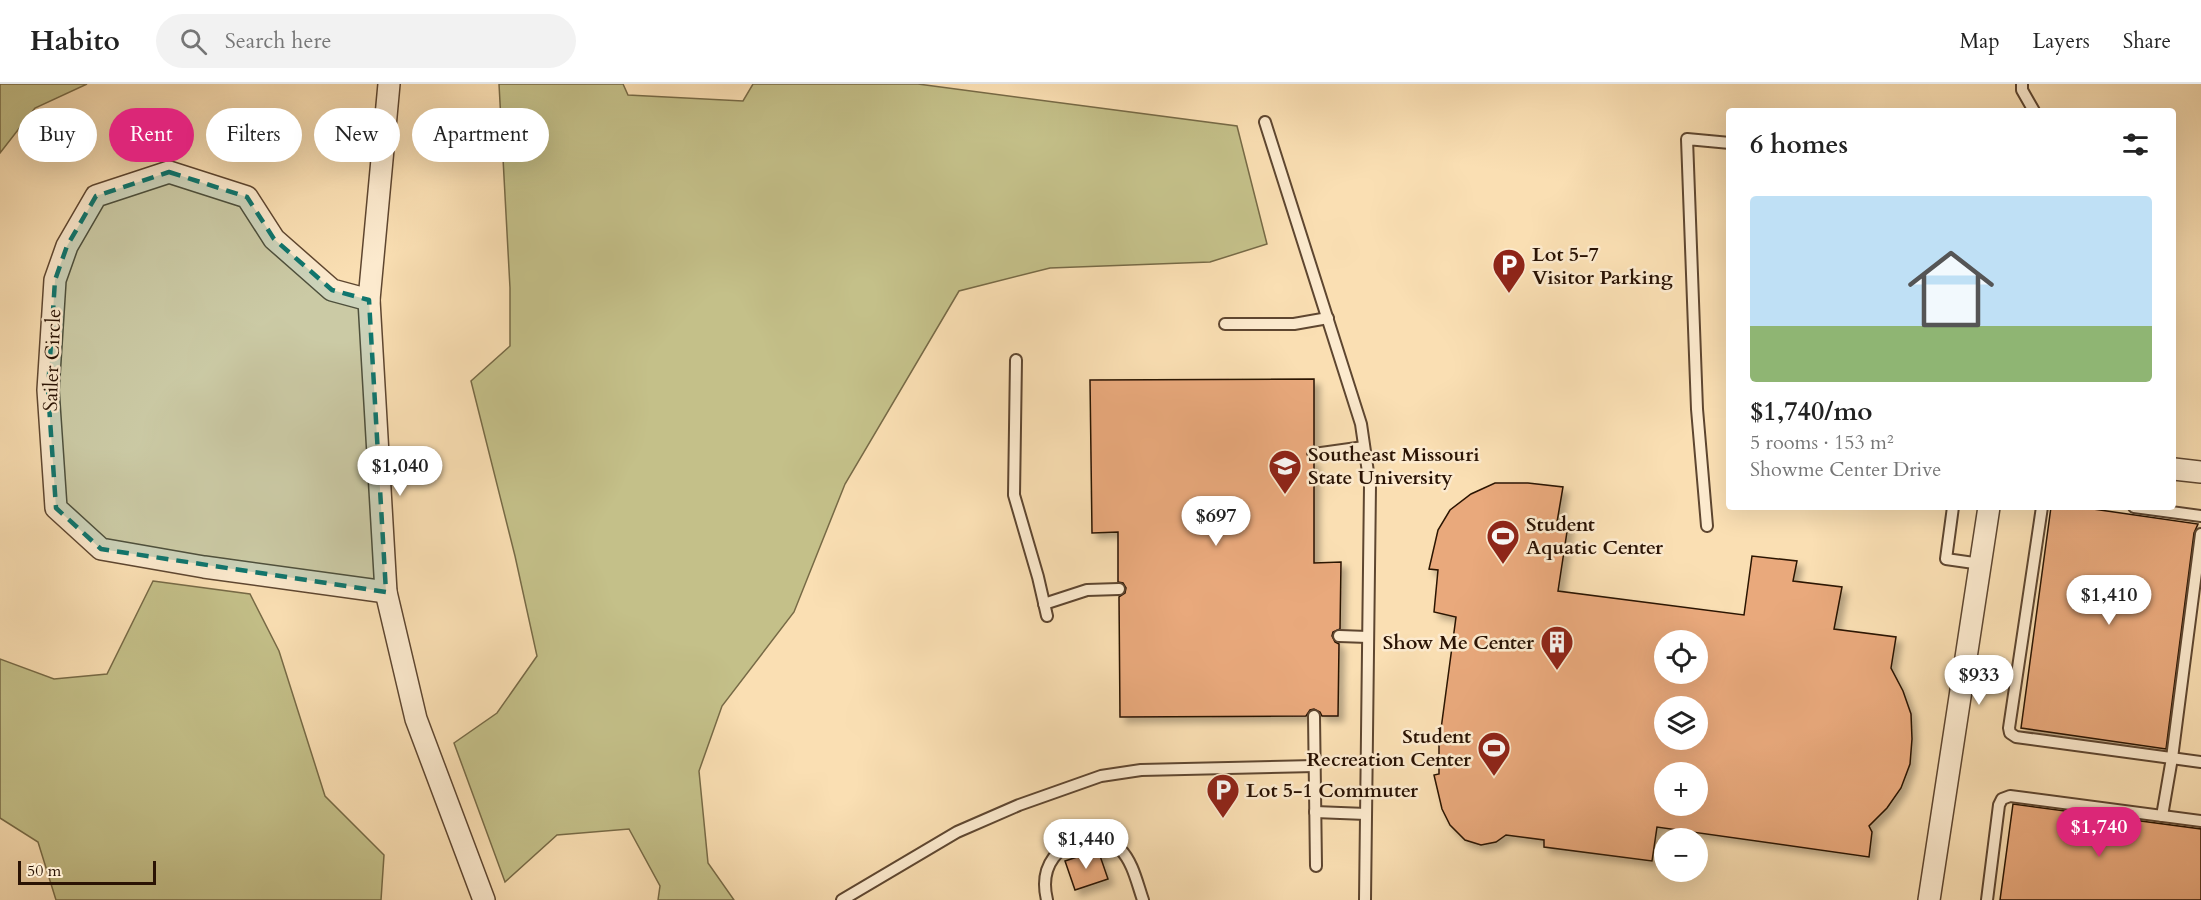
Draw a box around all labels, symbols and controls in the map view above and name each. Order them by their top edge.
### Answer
search box [156,14,576,68]
text: Habito [30,22,120,60]
icon: search [177,25,210,58]
text: Search here [225,26,331,56]
text: Map [1960,27,2000,56]
text: Layers [2033,27,2090,56]
text: Share [2123,27,2171,56]
chip: Buy [18,108,97,162]
chip: Rent [109,108,194,162]
chip: Filters [206,108,302,162]
chip: New [314,108,400,162]
chip: Apartment [412,108,549,162]
text: 6 homes [1750,127,1848,162]
icon: filters [2119,128,2152,161]
icon: home [1897,235,2005,343]
place label: Lot 5-7 Visitor Parking [1532,241,1673,291]
parking icon: Lot 5-7 Visitor Parking [1491,247,1527,294]
street label: Sailer Circle [37,308,67,412]
text: $1,740/mo [1750,394,1873,429]
text: 5 rooms · 153 m² [1750,429,1894,456]
place label: Southeast Missouri State University [1308,441,1480,491]
pin: $1,040 [351,446,449,497]
school or university icon: Southeast Missouri State University [1267,448,1303,495]
text: $1,040 [371,452,429,479]
text: Showme Center Drive [1750,456,1941,483]
pin: $697 [1180,496,1252,547]
text: $697 [1196,502,1236,529]
place label: Student Aquatic Center [1526,511,1664,561]
sports icon: Student Aquatic Center [1485,518,1521,565]
pin: $1,410 [2060,575,2158,626]
text: $1,410 [2080,581,2138,608]
building icon: Show Me Center [1539,624,1575,671]
place label: Show Me Center [1383,629,1535,656]
map controls [1654,630,1708,882]
button: locate [1654,630,1708,684]
pin: $933 [1943,655,2015,706]
text: $933 [1959,661,1999,688]
button: layers [1654,696,1708,750]
place label: Student Recreation Center [1306,723,1472,773]
sports icon: Student Recreation Center [1476,730,1512,777]
button: + [1654,762,1708,816]
parking icon: Lot 5-1 Commuter [1205,772,1241,819]
place label: Lot 5-1 Commuter [1246,777,1419,804]
pin: $1,740 [2050,807,2148,858]
text: $1,740 [2070,813,2128,840]
pin: $1,440 [1037,819,1135,870]
text: $1,440 [1057,825,1115,852]
button: − [1654,828,1708,882]
scale bar [18,858,156,886]
text: 50 m [27,860,61,882]

